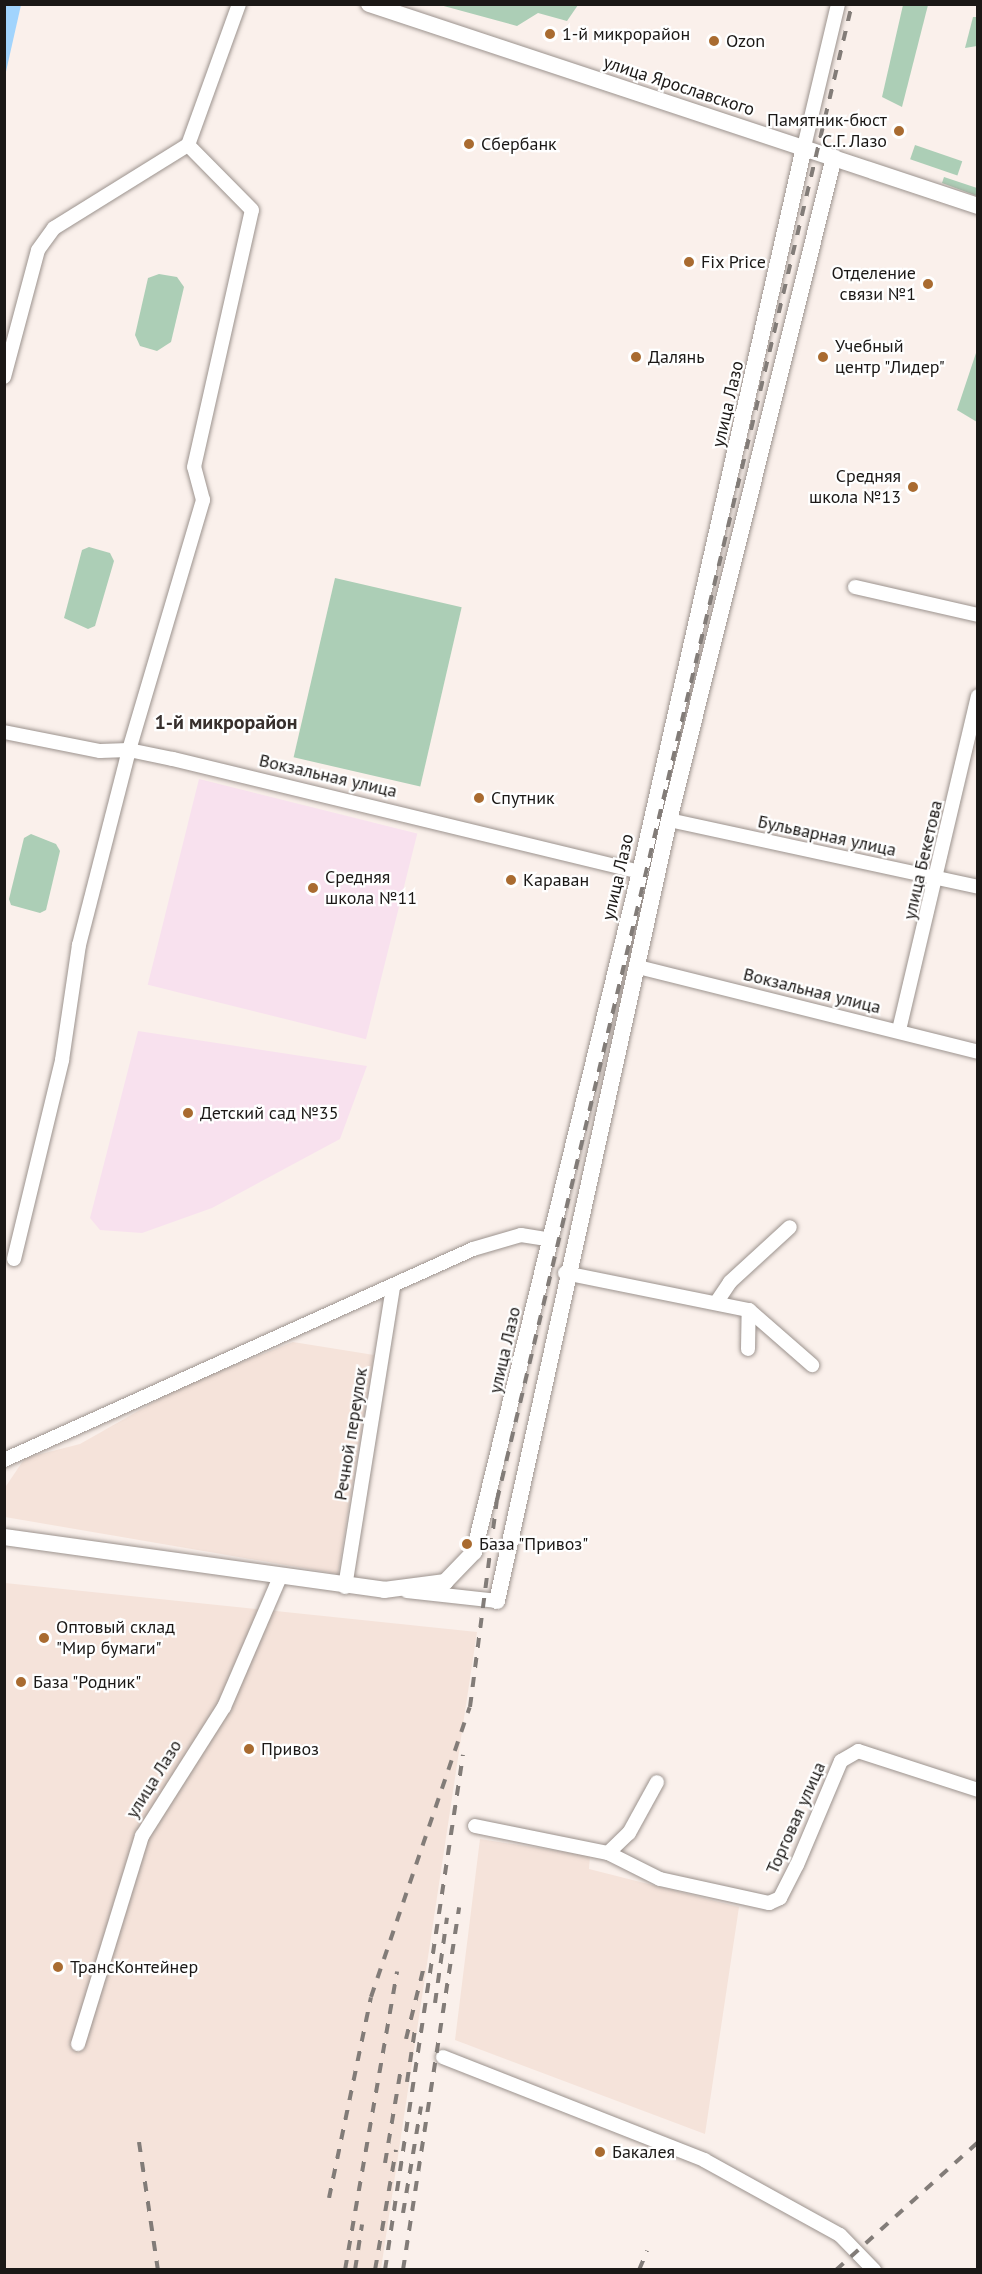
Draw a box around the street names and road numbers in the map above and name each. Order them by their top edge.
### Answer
street label: улица Ярославского [601,51,757,121]
street label: улица Лазо [708,359,748,449]
street label: Вокзальная улица [257,750,399,802]
street label: улица Бекетова [899,798,947,922]
street label: Бульварная улица [756,811,898,861]
street label: улица Лазо [598,832,638,922]
street label: Вокзальная улица [741,963,883,1019]
street label: улица Лазо [485,1305,525,1395]
street label: Речной переулок [330,1366,372,1502]
street label: улица Лазо [121,1736,187,1822]
street label: Торговая улица [762,1759,830,1877]

